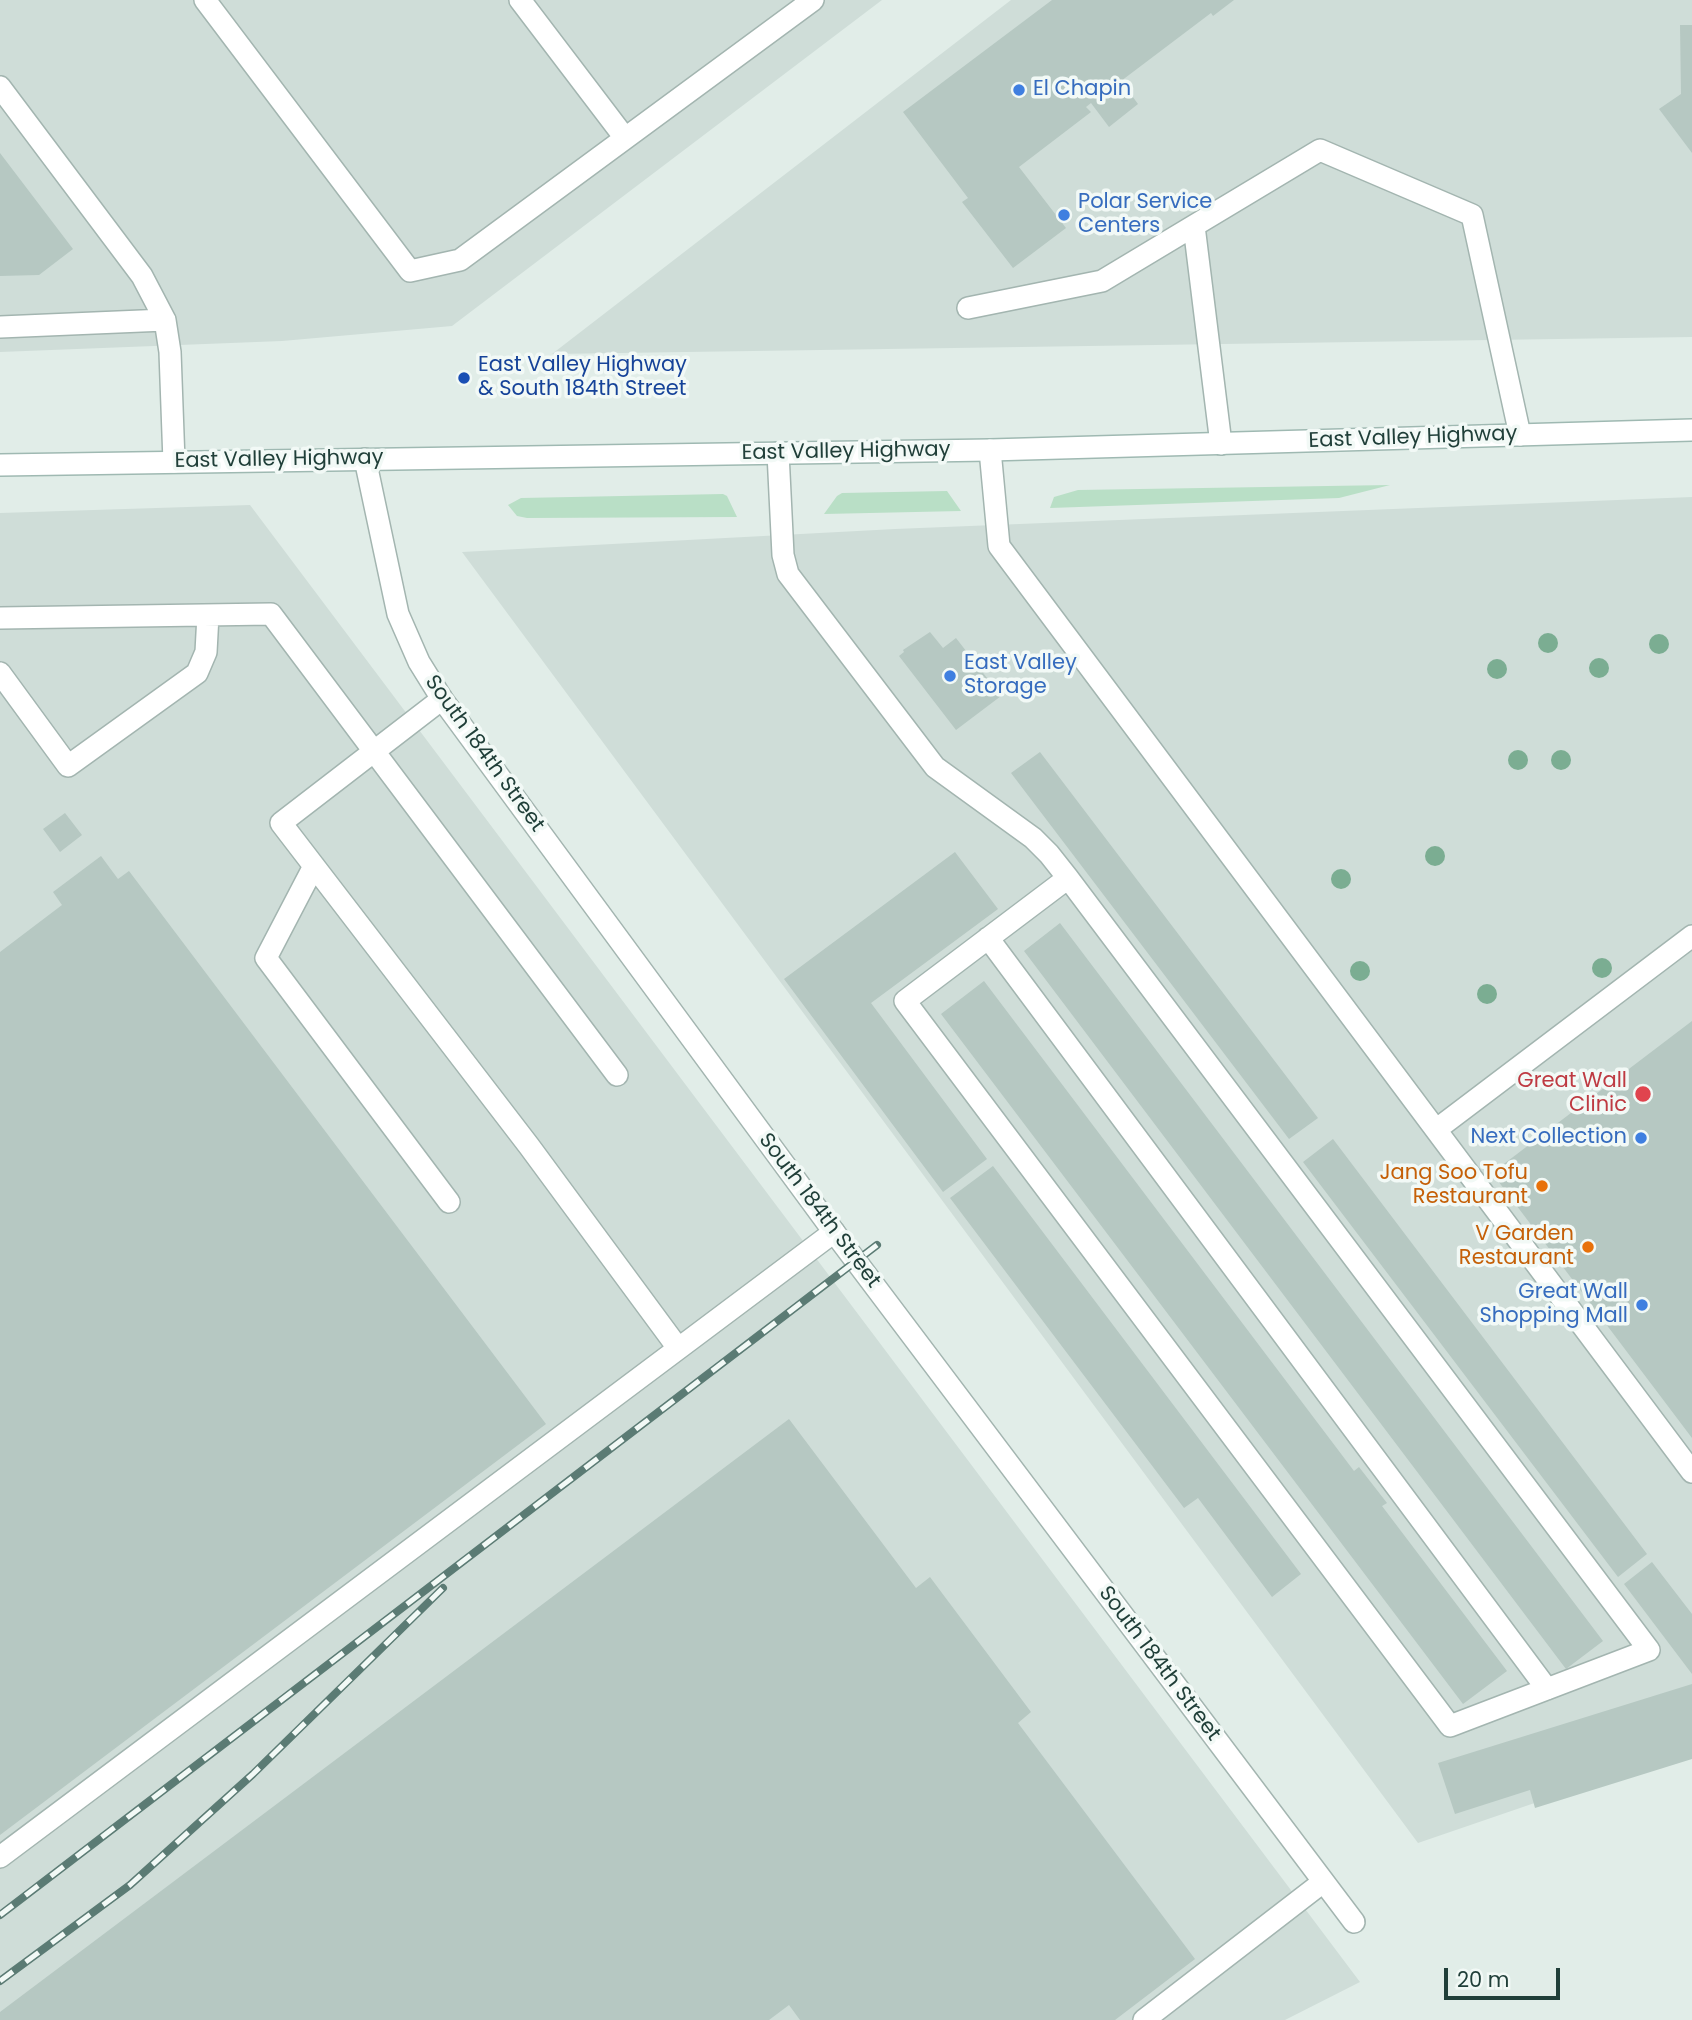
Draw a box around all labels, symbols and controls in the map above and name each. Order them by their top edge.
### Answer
place label: El Chapin [1033,77,1131,103]
marker: El Chapin [1011,82,1027,98]
place label: Polar Service Centers [1078,190,1212,240]
marker: Polar Service Centers [1056,207,1072,223]
place label: East Valley Highway & South 184th Street [478,353,687,403]
marker: East Valley Highway & South 184th Street [456,370,472,386]
street label: East Valley Highway [1308,422,1518,454]
street label: East Valley Highway [741,438,951,466]
street label: East Valley Highway [174,446,384,474]
place label: East Valley Storage [964,651,1077,701]
marker: East Valley Storage [942,668,958,684]
street label: South 184th Street [419,671,549,837]
place label: Great Wall Clinic [1517,1069,1627,1119]
marker: Great Wall Clinic [1633,1084,1653,1104]
place label: Next Collection [1470,1125,1627,1151]
street label: South 184th Street [753,1129,885,1293]
marker: Next Collection [1633,1130,1649,1146]
place label: Jang Soo Tofu Restaurant [1379,1161,1528,1211]
marker: Jang Soo Tofu Restaurant [1534,1178,1550,1194]
place label: V Garden Restaurant [1459,1222,1574,1272]
marker: V Garden Restaurant [1580,1239,1596,1255]
place label: Great Wall Shopping Mall [1479,1280,1628,1330]
marker: Great Wall Shopping Mall [1634,1297,1650,1313]
street label: South 184th Street [1093,1582,1225,1746]
scale bar [1447,1954,1562,1998]
text: 20 m [1457,1965,1510,1994]

